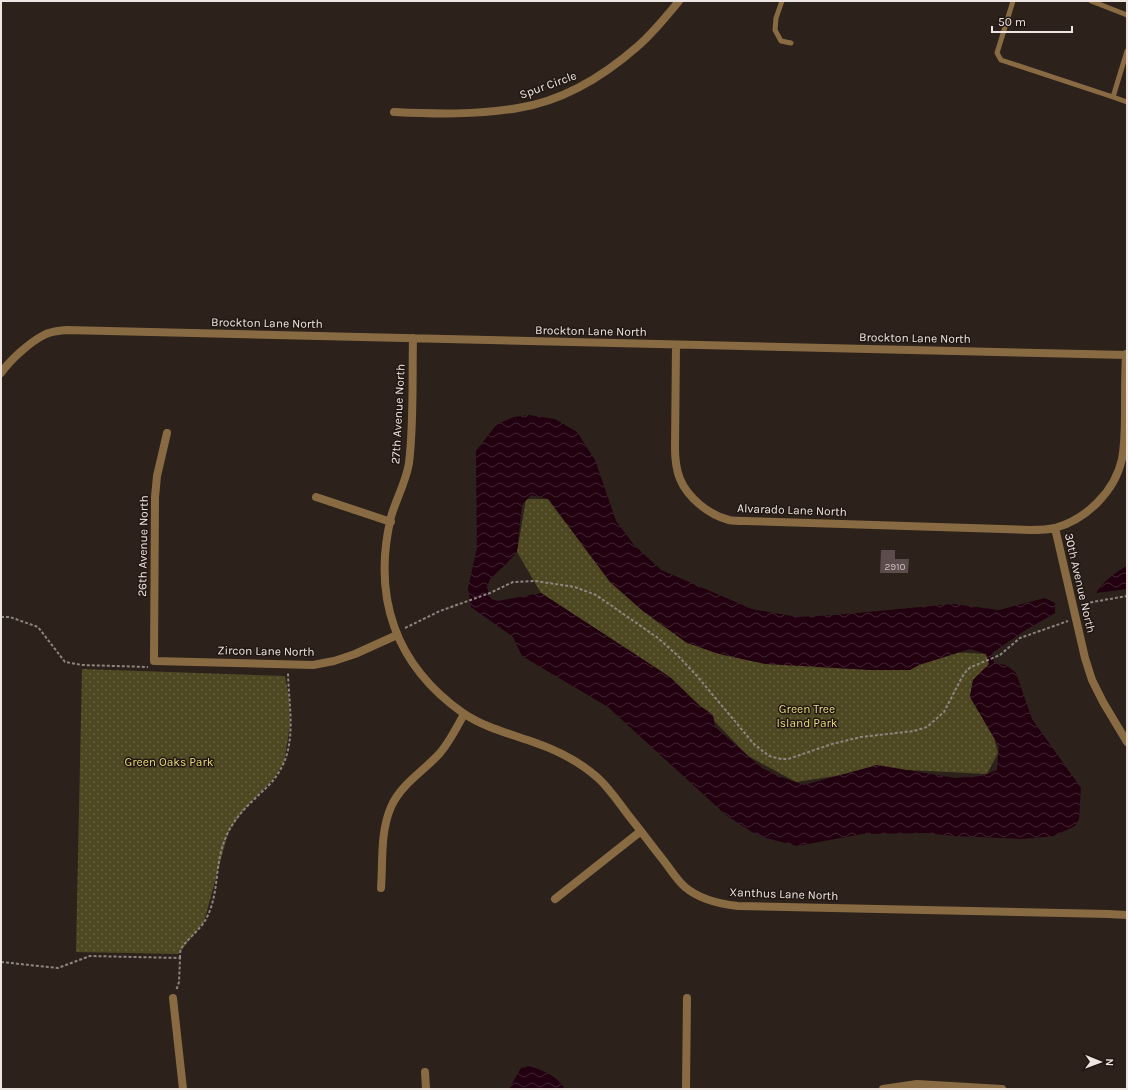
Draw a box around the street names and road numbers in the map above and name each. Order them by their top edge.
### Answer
street label: Spur Circle [518,68,578,102]
street label: Brockton Lane North [211,315,323,331]
street label: Brockton Lane North [535,323,647,339]
street label: Brockton Lane North [859,330,971,346]
street label: 27th Avenue North [388,363,408,465]
street label: 26th Avenue North [135,495,151,597]
street label: Alvarado Lane North [737,501,847,519]
street label: 30th Avenue North [1062,532,1098,634]
street label: Zircon Lane North [217,643,315,659]
street label: Xanthus Lane North [729,885,839,903]

